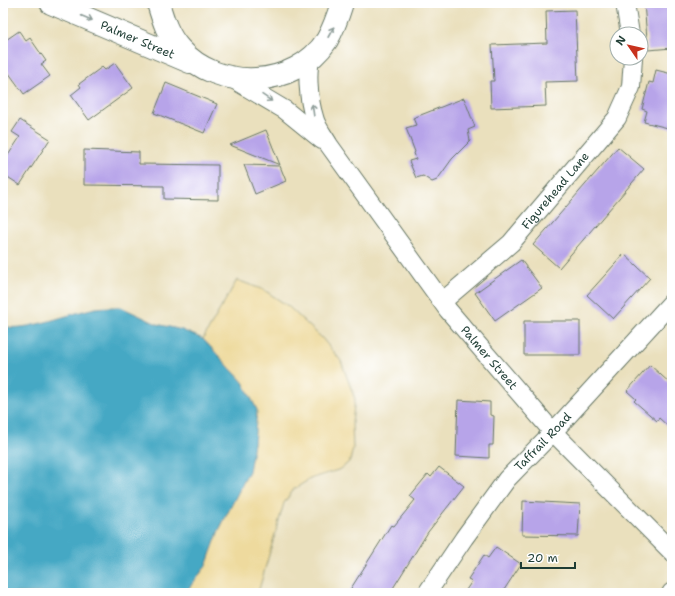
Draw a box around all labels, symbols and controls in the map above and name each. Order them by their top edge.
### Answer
one-way arrow [81,15,93,23]
street label: Palmer Street [98,17,177,63]
north arrow [609,26,649,66]
one-way arrow [328,27,335,39]
text: N [612,33,630,48]
one-way arrow [261,94,272,102]
one-way arrow [309,104,317,117]
street label: Figurehead Lane [518,148,593,233]
street label: Palmer Street [457,322,521,393]
street label: Taffrail Road [511,409,575,475]
scale bar [521,544,575,570]
text: 20 m [527,550,558,566]

